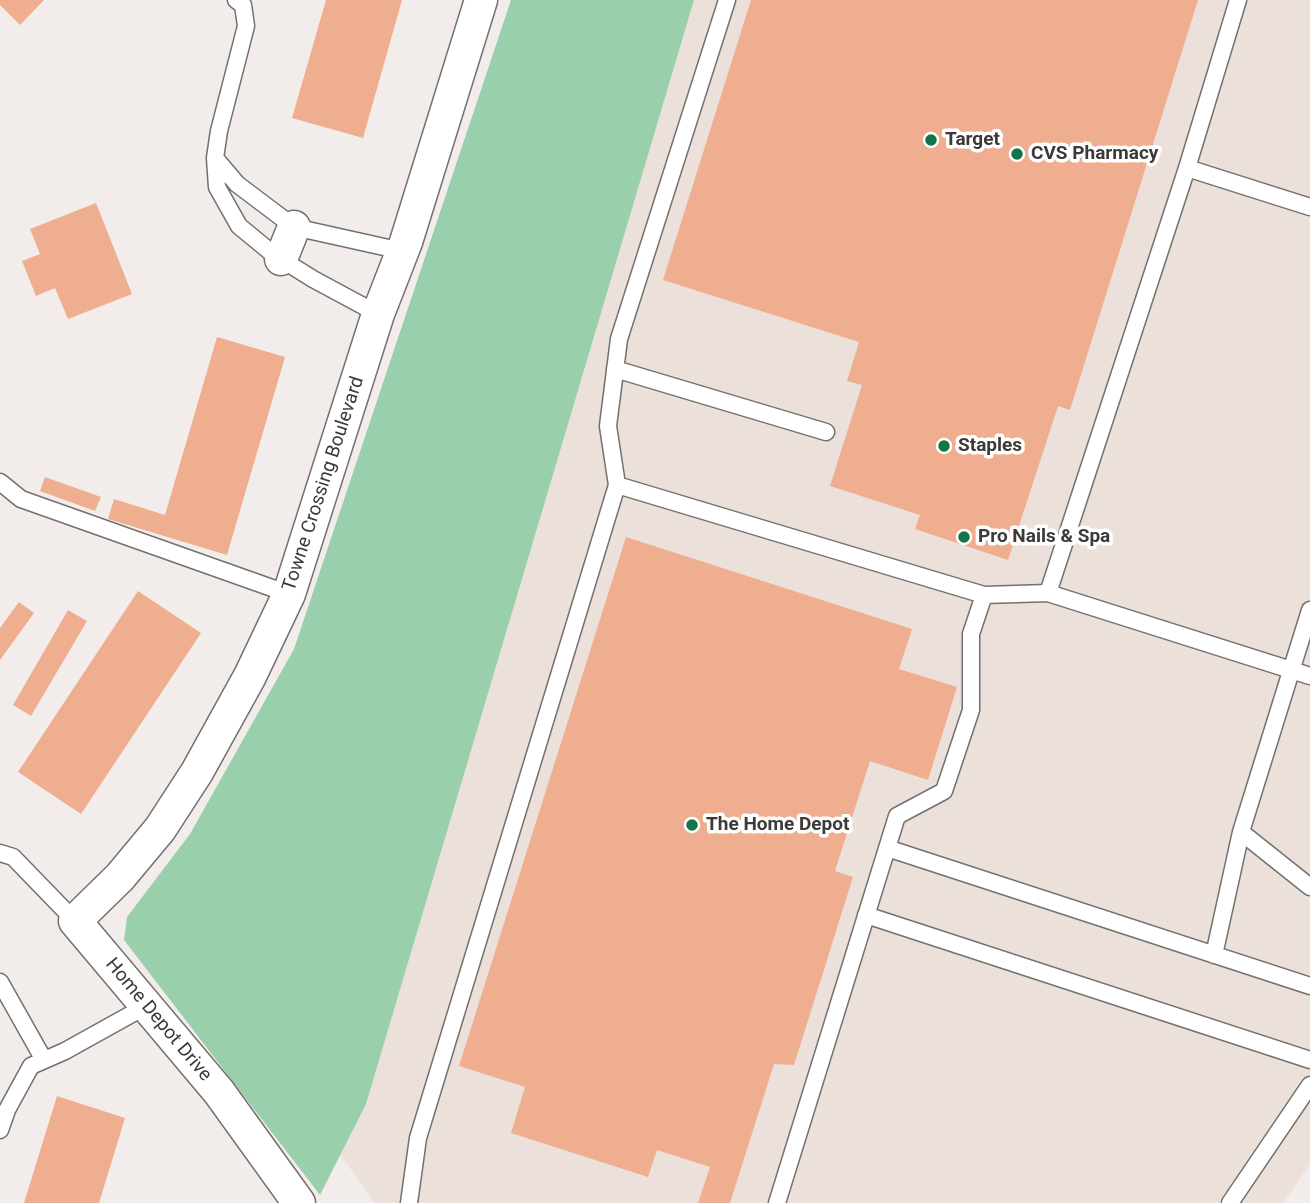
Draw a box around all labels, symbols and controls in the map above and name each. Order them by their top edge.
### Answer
place label: Target [945,129,1000,151]
marker: Target [923,132,939,148]
place label: CVS Pharmacy [1031,143,1158,165]
marker: CVS Pharmacy [1009,146,1025,162]
street label: Towne Crossing Boulevard [278,374,370,594]
place label: Staples [958,435,1022,457]
marker: Staples [936,438,952,454]
place label: Pro Nails & Spa [978,526,1110,548]
marker: Pro Nails & Spa [956,529,972,545]
place label: The Home Depot [706,814,849,836]
marker: The Home Depot [684,817,700,833]
street label: Home Depot Drive [100,954,216,1086]

